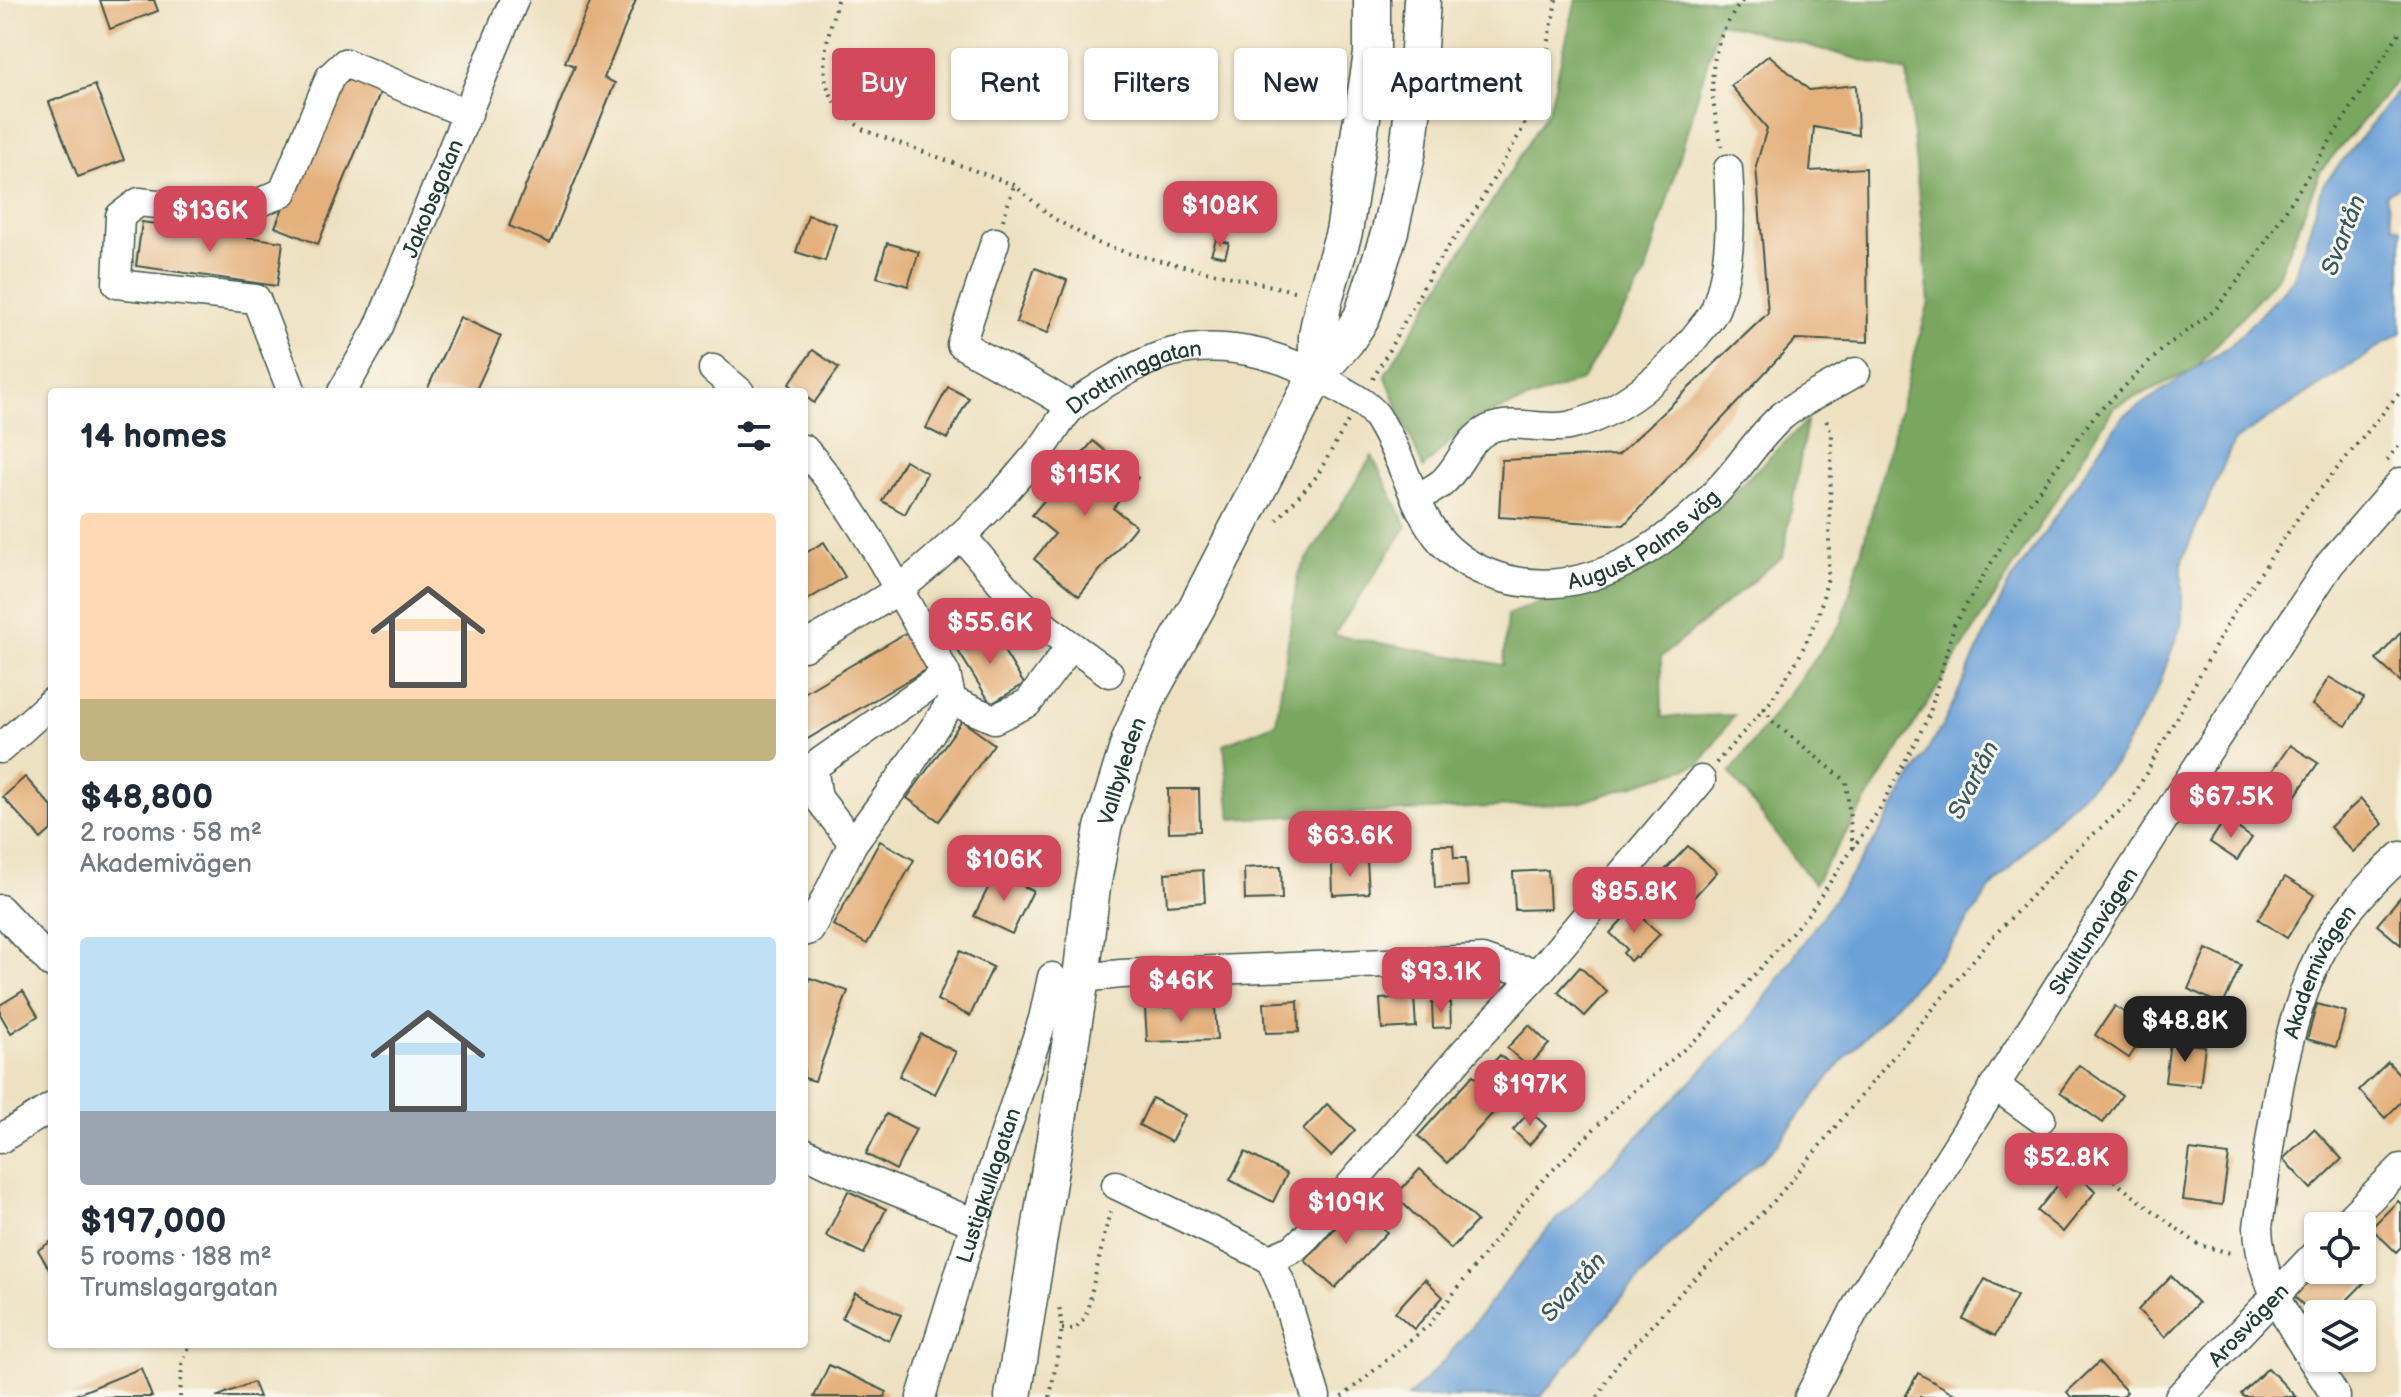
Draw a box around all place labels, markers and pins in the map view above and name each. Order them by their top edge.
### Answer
pin: $108K [1164,181,1276,249]
pin: $136K [154,186,266,254]
pin: $115K [1029,450,1141,518]
pin: $55.6K [925,598,1055,666]
pin: $67.5K [2166,772,2296,840]
pin: $63.6K [1285,811,1415,879]
pin: $106K [948,835,1060,903]
pin: $85.8K [1569,867,1699,935]
pin: $93.1K [1376,947,1506,1015]
pin: $46K [1134,956,1228,1024]
pin: $48.8K [2120,996,2250,1064]
pin: $197K [1474,1060,1586,1128]
pin: $52.8K [2001,1133,2131,1201]
pin: $109K [1290,1178,1402,1246]

